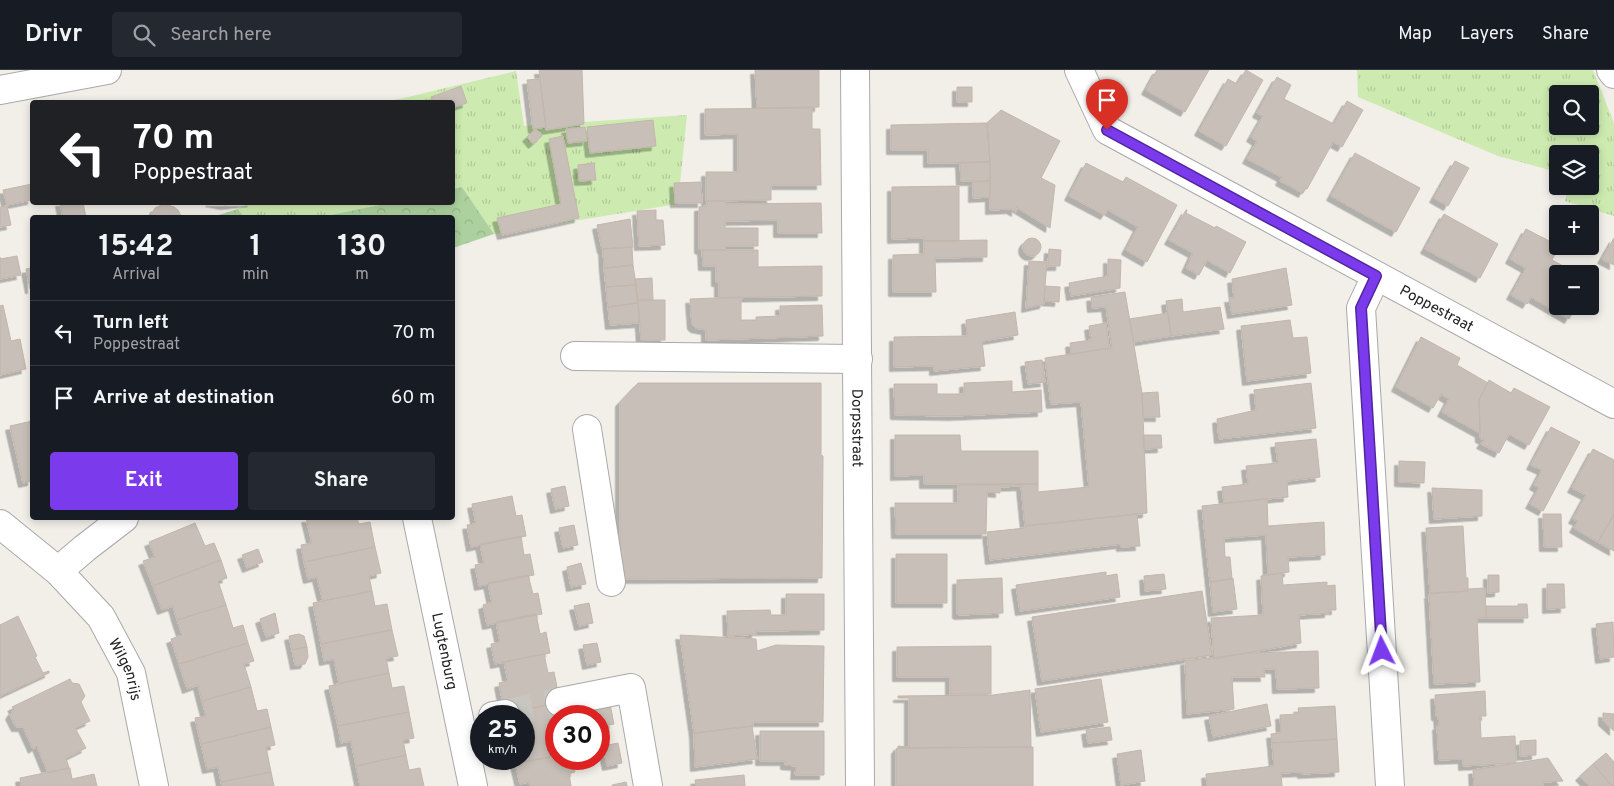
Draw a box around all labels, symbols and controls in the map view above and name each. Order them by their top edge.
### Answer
search box [112,12,462,57]
text: Drivr [25,20,82,50]
icon: search [130,21,158,49]
text: Search here [170,23,272,47]
text: Map [1398,23,1432,46]
text: Layers [1460,23,1514,46]
text: Share [1542,23,1589,46]
pin [1086,79,1128,130]
map controls [1549,85,1599,315]
button: search [1549,85,1599,135]
icon: arrive [1093,86,1121,114]
text: 70 m [133,117,214,161]
icon: left [50,120,115,185]
button: layers [1549,145,1599,195]
text: Poppestraat [133,160,253,187]
button: + [1549,205,1599,255]
text: 15:42 [98,229,174,266]
text: 1 [249,229,262,266]
text: 130 [337,229,387,266]
text: Arrival [112,265,160,285]
text: min [242,265,269,285]
text: m [355,265,369,285]
button: − [1549,265,1599,315]
street label: Poppestraat [1396,282,1476,337]
text: Turn left [93,311,169,335]
icon: left [50,319,78,347]
text: 70 m [393,321,435,345]
text: Poppestraat [93,335,180,355]
icon: arrive [50,384,78,412]
text: Arrive at destination [93,386,274,410]
text: 60 m [391,386,435,410]
street label: Dorpsstraat [846,389,866,467]
button: Exit [50,452,238,510]
button: Share [248,452,435,510]
street label: Lugtenburg [426,611,461,692]
position arrow [1355,624,1407,676]
street label: Wilgenrijs [103,635,144,703]
speed limit sign: 30 [545,705,610,770]
text: 25 [487,715,518,747]
text: km/h [488,742,517,758]

